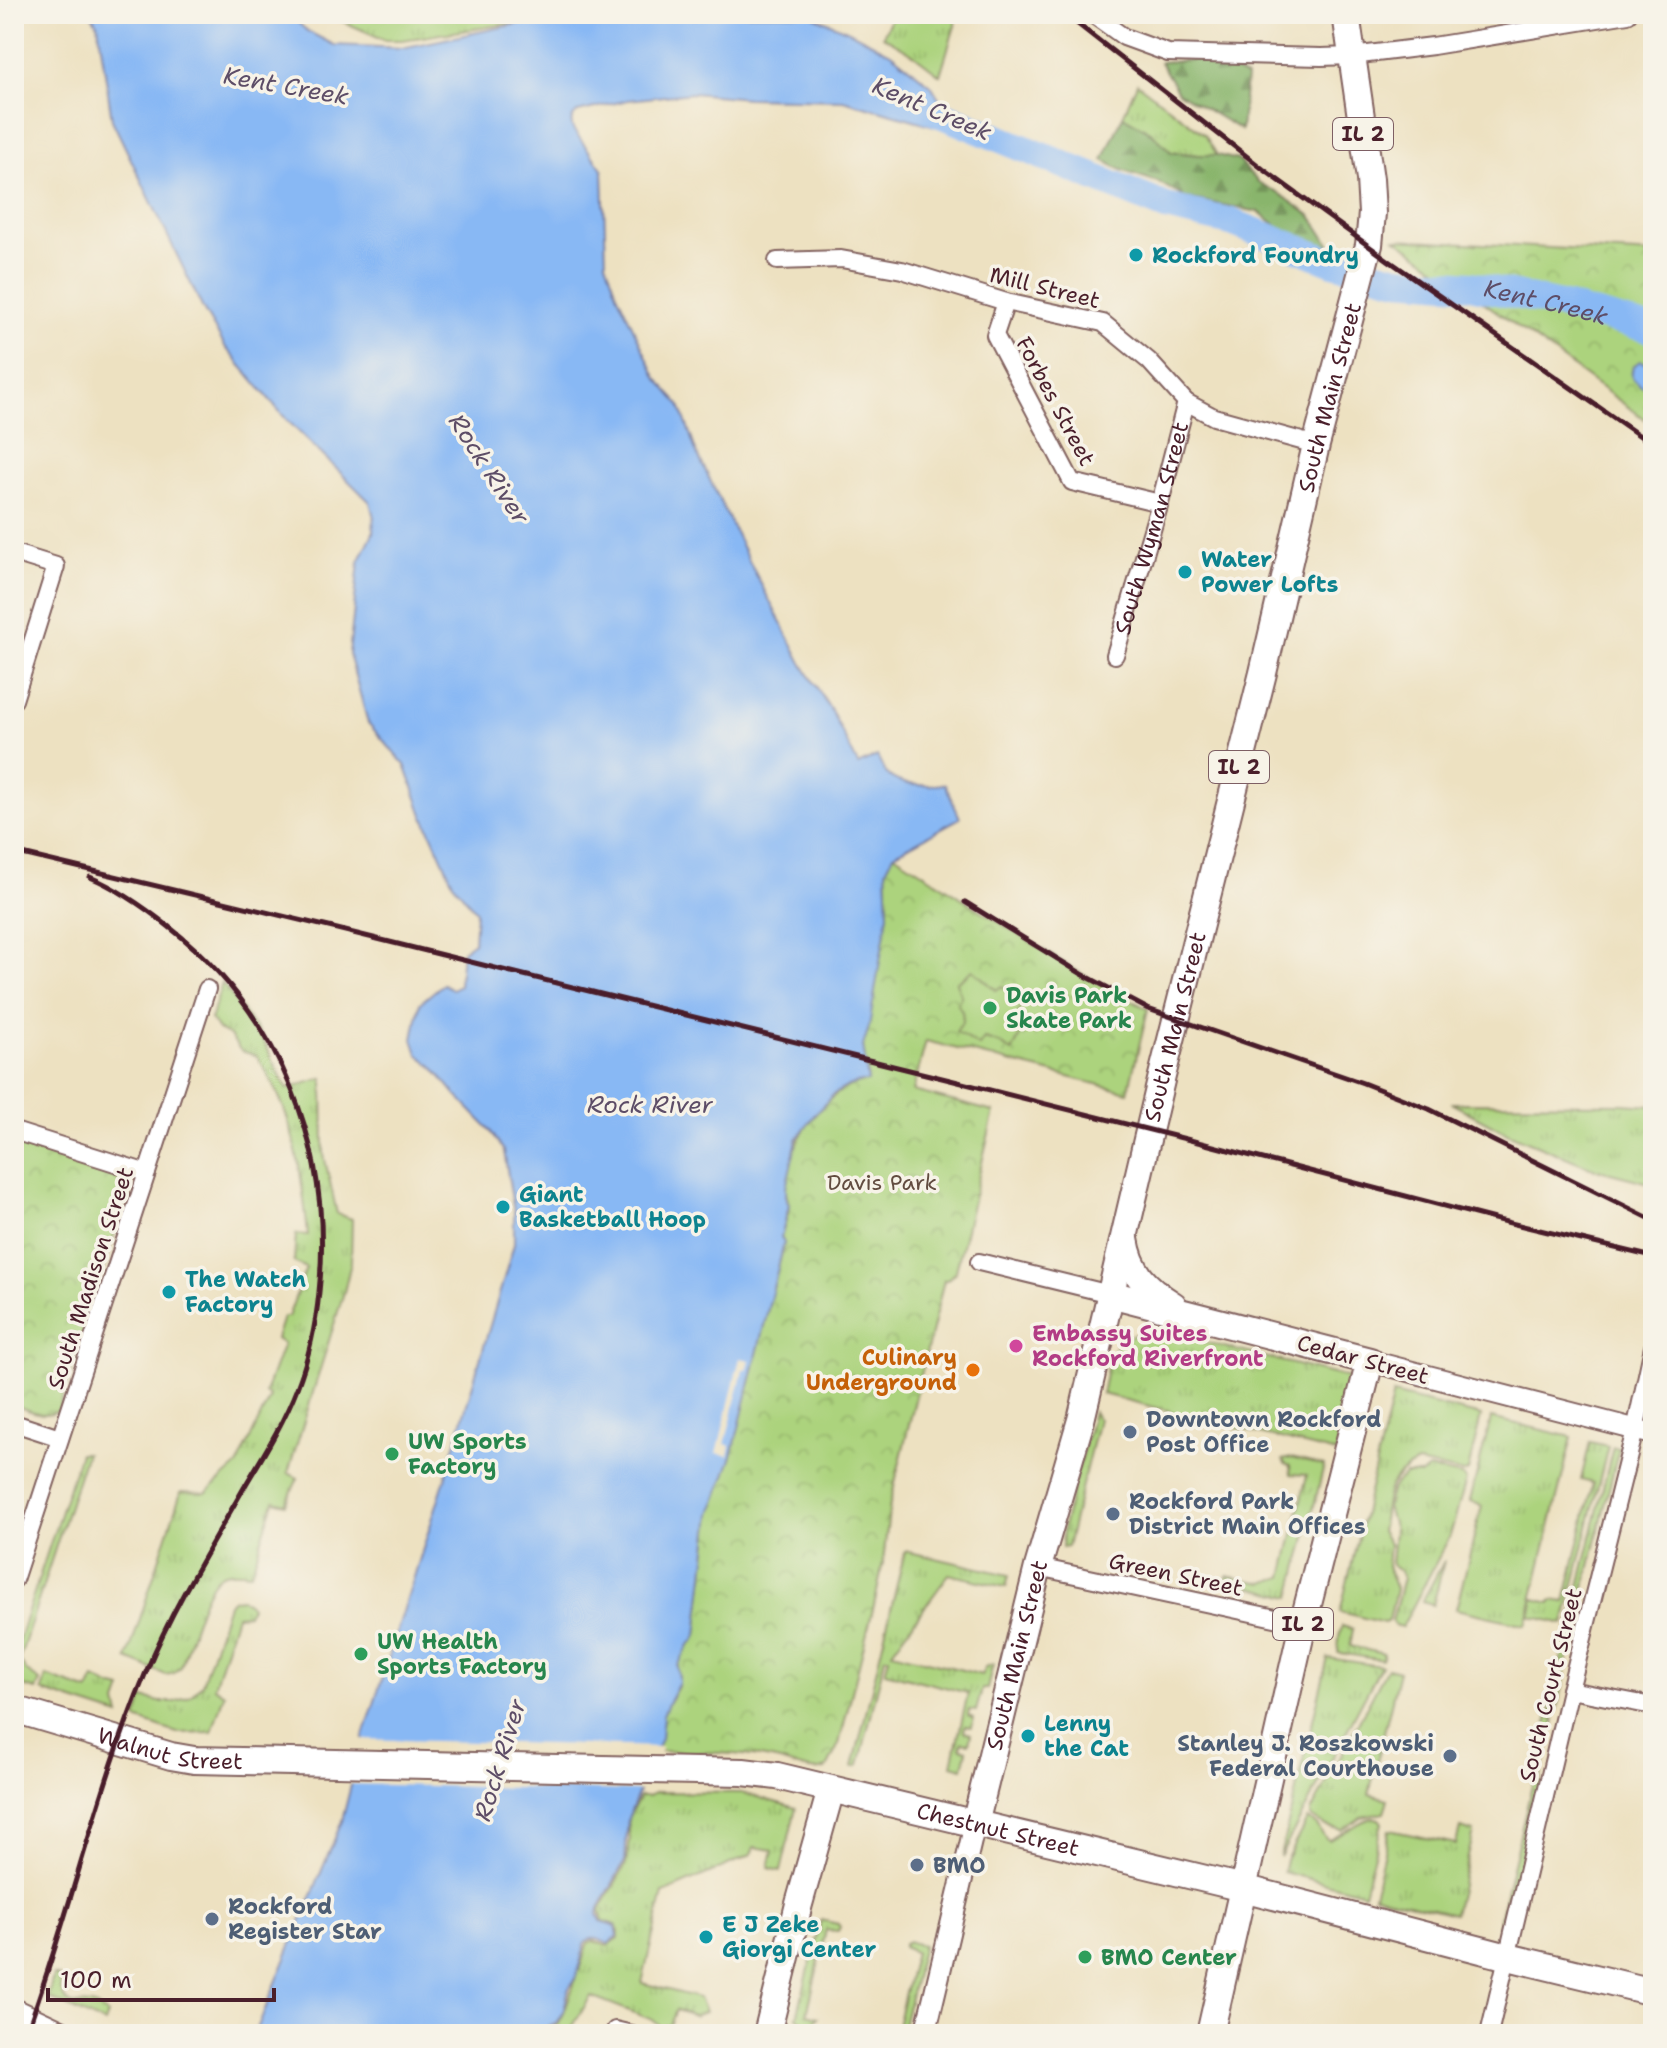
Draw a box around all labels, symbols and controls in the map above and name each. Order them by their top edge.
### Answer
water label: Kent Creek [221,59,351,113]
water label: Kent Creek [867,70,997,149]
road number: IL 2 [1333,118,1393,150]
place label: Rockford Foundry [1152,241,1359,270]
marker: Rockford Foundry [1127,246,1145,264]
street label: Mill Street [987,260,1103,315]
water label: Kent Creek [1481,272,1612,333]
street label: South Main Street [1291,300,1368,495]
street label: Forbes Street [1009,332,1102,471]
water label: Rock River [441,407,537,531]
street label: South Wyman Street [1108,419,1195,638]
place label: Water Power Lofts [1201,545,1338,599]
marker: Water Power Lofts [1176,563,1194,581]
road number: IL 2 [1209,751,1269,783]
street label: South Main Street [1138,929,1213,1125]
place label: Davis Park Skate Park [1006,981,1132,1035]
marker: Davis Park Skate Park [981,999,999,1017]
water label: Rock River [587,1089,714,1121]
street label: South Madison Street [41,1163,140,1393]
park label: Davis Park [827,1168,937,1197]
place label: Giant Basketball Hoop [519,1180,706,1234]
marker: Giant Basketball Hoop [494,1198,512,1216]
place label: The Watch Factory [185,1265,307,1319]
marker: The Watch Factory [160,1283,178,1301]
place label: Embassy Suites Rockford Riverfront [1032,1319,1264,1373]
street label: Cedar Street [1294,1328,1432,1391]
marker: Embassy Suites Rockford Riverfront [1007,1337,1025,1355]
place label: Culinary Underground [806,1343,957,1397]
marker: Culinary Underground [964,1361,982,1379]
place label: Downtown Rockford Post Office [1146,1405,1381,1459]
marker: Downtown Rockford Post Office [1121,1423,1139,1441]
place label: UW Sports Factory [408,1427,527,1481]
marker: UW Sports Factory [383,1445,401,1463]
place label: Rockford Park District Main Offices [1129,1487,1366,1541]
marker: Rockford Park District Main Offices [1104,1505,1122,1523]
street label: Green Street [1106,1546,1245,1603]
street label: South Main Street [980,1557,1054,1753]
street label: South Court Street [1512,1585,1589,1785]
road number: IL 2 [1273,1608,1333,1640]
place label: UW Health Sports Factory [377,1627,547,1681]
marker: UW Health Sports Factory [352,1645,370,1663]
water label: Rock River [466,1695,534,1825]
place label: Lenny the Cat [1044,1709,1129,1763]
street label: Walnut Street [94,1721,243,1776]
marker: Lenny the Cat [1019,1727,1037,1745]
place label: Stanley J. Roszkowski Federal Courthouse [1177,1729,1434,1783]
marker: Stanley J. Roszkowski Federal Courthouse [1441,1747,1459,1765]
street label: Chestnut Street [914,1796,1082,1863]
place label: BMO [933,1851,986,1880]
marker: BMO [908,1856,926,1874]
place label: Rockford Register Star [228,1892,382,1946]
marker: Rockford Register Star [203,1910,221,1928]
place label: E J Zeke Giorgi Center [722,1910,876,1964]
marker: E J Zeke Giorgi Center [697,1928,715,1946]
place label: BMO Center [1101,1943,1237,1972]
marker: BMO Center [1076,1948,1094,1966]
scale bar [48,1952,274,2002]
text: 100 m [60,1964,132,1996]

